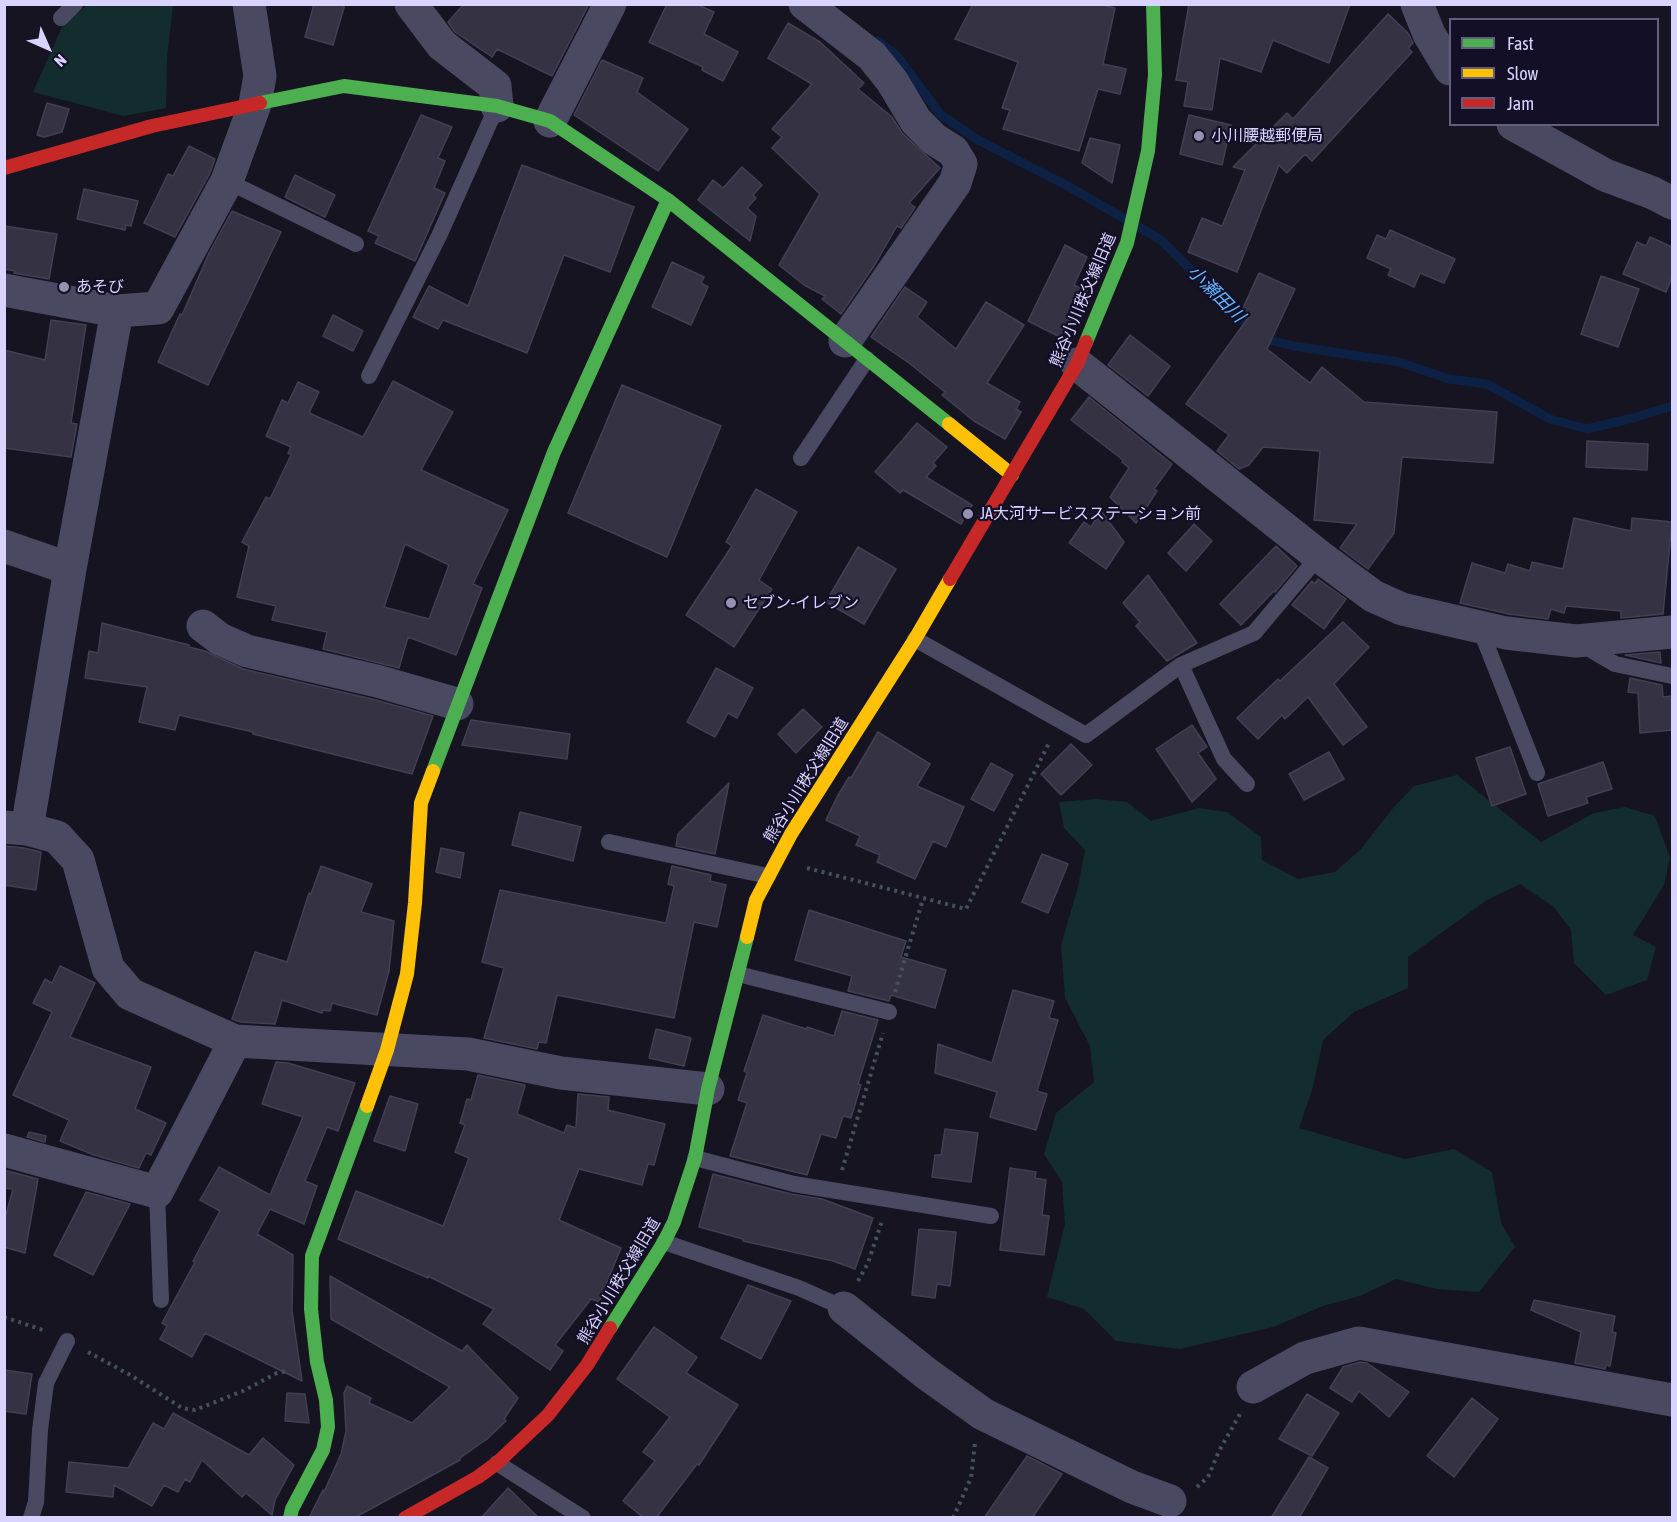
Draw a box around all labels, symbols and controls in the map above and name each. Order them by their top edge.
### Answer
north arrow [18,18,78,78]
legend [1449,18,1659,126]
text: Fast [1507,33,1534,54]
text: N [51,51,70,70]
text: Slow [1507,63,1538,84]
text: Jam [1507,93,1534,114]
place label: 小川腰越郵便局 [1211,126,1323,146]
marker: 小川腰越郵便局 [1192,129,1206,143]
street label: 熊谷小川秩父線旧道 [1046,230,1120,370]
water label: 小瀬田川 [1183,261,1249,327]
place label: あそび [76,277,124,297]
marker: あそび [57,280,71,294]
place label: JA大河サービスステーション前 [980,504,1201,524]
marker: JA大河サービスステーション前 [961,507,975,521]
place label: セブン-イレブン [743,593,859,613]
marker: セブン-イレブン [724,596,738,610]
street label: 熊谷小川秩父線旧道 [760,714,852,846]
street label: 熊谷小川秩父線旧道 [574,1214,664,1348]

